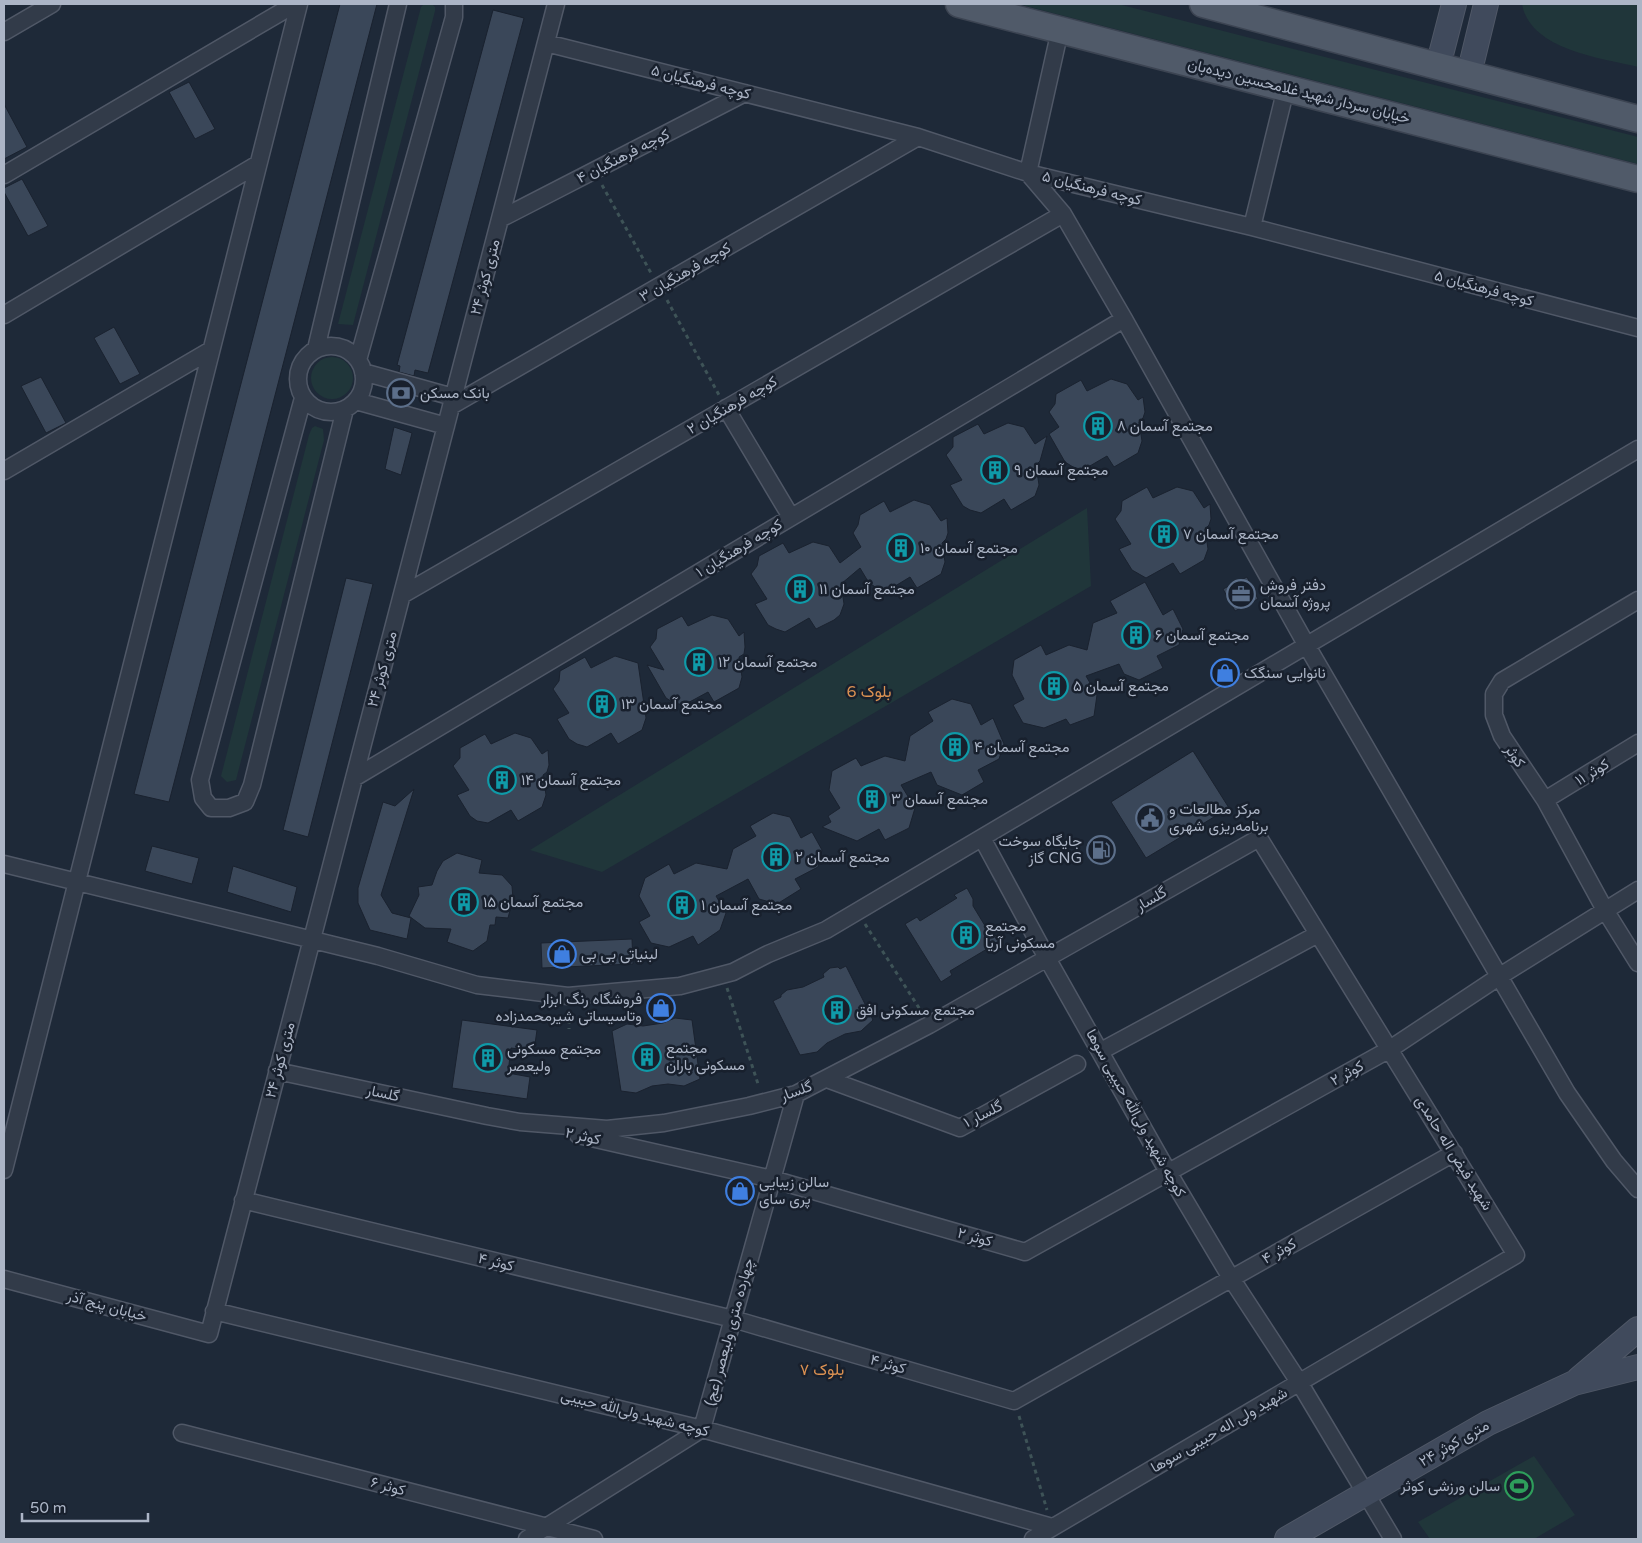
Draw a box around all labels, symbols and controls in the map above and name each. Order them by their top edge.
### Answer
street label: خیابان سردار شهید غلامحسین دیده‌بان [1186,55,1412,128]
street label: کوچه فرهنگیان ۵ [649,61,753,104]
street label: کوچه فرهنگیان ۴ [574,125,673,188]
street label: کوچه فرهنگیان ۵ [1040,167,1144,210]
street label: ۲۴ متری کوثر [466,237,505,317]
street label: کوچه فرهنگیان ۳ [636,238,735,306]
street label: کوچه فرهنگیان ۵ [1432,266,1536,311]
street label: کوچه فرهنگیان ۲ [684,372,781,439]
bank icon: بانک مسکن [386,378,416,408]
place label: بانک مسکن [420,384,490,403]
building icon: مجتمع آسمان ۸ [1083,411,1113,441]
place label: مجتمع آسمان ۸ [1117,417,1213,437]
building icon: مجتمع آسمان ۹ [980,455,1010,485]
place label: مجتمع آسمان ۹ [1014,461,1108,481]
street label: کوچه فرهنگیان ۱ [693,515,786,582]
building icon: مجتمع آسمان ۷ [1149,519,1179,549]
place label: مجتمع آسمان ۷ [1183,525,1279,545]
building icon: مجتمع آسمان ۱۰ [886,533,916,563]
place label: مجتمع آسمان ۱۰ [920,539,1018,559]
building icon: مجتمع آسمان ۱۱ [785,574,815,604]
place label: دفتر فروش پروژه آسمان [1260,576,1330,612]
office icon: دفتر فروش پروژه آسمان [1226,579,1256,609]
place label: مجتمع آسمان ۱۱ [819,580,915,600]
building icon: مجتمع آسمان ۶ [1121,620,1151,650]
place label: مجتمع آسمان ۶ [1155,626,1249,646]
street label: ۲۴ متری کوثر [363,629,402,709]
building icon: مجتمع آسمان ۱۲ [684,647,714,677]
place label: مجتمع آسمان ۱۲ [718,653,817,673]
shop icon: نانوایی سنگک [1210,658,1240,688]
place label: نانوایی سنگک [1244,664,1326,683]
building icon: مجتمع آسمان ۵ [1039,671,1069,701]
place label: مجتمع آسمان ۵ [1073,677,1169,697]
district label: بلوک 6 [846,682,892,702]
building icon: مجتمع آسمان ۱۳ [587,689,617,719]
place label: مجتمع آسمان ۱۳ [621,695,722,715]
building icon: مجتمع آسمان ۴ [940,732,970,762]
place label: مجتمع آسمان ۴ [974,738,1070,758]
street label: کوثر [1500,740,1529,771]
street label: کوثر ۱۱ [1572,755,1612,789]
building icon: مجتمع آسمان ۱۴ [487,765,517,795]
place label: مجتمع آسمان ۱۴ [521,771,621,791]
building icon: مجتمع آسمان ۳ [857,784,887,814]
place label: مجتمع آسمان ۳ [891,790,988,810]
place label: مرکز مطالعات و برنامه‌ریزی شهری [1169,800,1268,836]
public building icon: مرکز مطالعات و برنامه‌ریزی شهری [1135,803,1165,833]
place label: جایگاه سوخت گاز CNG [998,832,1082,867]
fuel station icon: جایگاه سوخت گاز CNG [1086,835,1116,865]
building icon: مجتمع آسمان ۲ [761,842,791,872]
place label: مجتمع آسمان ۲ [795,848,890,868]
street label: گلسار [1131,883,1170,916]
building icon: مجتمع آسمان ۱۵ [449,887,479,917]
building icon: مجتمع آسمان ۱ [667,890,697,920]
place label: مجتمع آسمان ۱۵ [483,893,583,913]
place label: مجتمع آسمان ۱ [701,896,792,916]
place label: مجتمع مسکونی آریا [985,917,1055,953]
building icon: مجتمع مسکونی آریا [951,920,981,950]
shop icon: لبنیاتی بی بی [547,939,577,969]
place label: لبنیاتی بی بی [581,945,658,964]
place label: فروشگاه رنگ ابزار وتاسیساتی شیرمحمدزاده [495,990,642,1026]
shop icon: فروشگاه رنگ ابزار وتاسیساتی شیرمحمدزاده [646,993,676,1023]
building icon: مجتمع مسکونی افق [822,995,852,1025]
place label: مجتمع مسکونی افق [856,1001,975,1021]
street label: ۲۴ متری کوثر [261,1020,300,1100]
street label: کوچه شهید ولی‌الله حبیبی سوها [1081,1026,1190,1201]
place label: مجتمع مسکونی باران [666,1039,745,1075]
place label: مجتمع مسکونی ولیعصر [506,1040,601,1075]
building icon: مجتمع مسکونی باران [632,1042,662,1072]
building icon: مجتمع مسکونی ولیعصر [473,1043,503,1073]
street label: کوثر ۲ [1327,1056,1367,1089]
street label: گلسار [776,1077,815,1105]
street label: گلسار [364,1081,401,1105]
street label: شهید فیض اله حامدی [1411,1092,1497,1214]
street label: گلسار ۱ [960,1096,1006,1131]
street label: کوثر ۲ [564,1123,603,1149]
place label: سالن زیبایی پری سای [759,1173,829,1209]
shop icon: سالن زیبایی پری سای [725,1176,755,1206]
street label: کوثر ۲ [955,1223,995,1251]
street label: کوثر ۴ [1259,1234,1299,1268]
street label: کوثر ۴ [476,1249,516,1275]
street label: چهارده متری ولیعصر (عج) [701,1256,759,1408]
street label: خیابان پنج آذر [64,1286,149,1327]
street label: کوثر ۴ [868,1350,908,1378]
district label: بلوک ۷ [800,1360,844,1380]
street label: شهید ولی اله حبیبی سوها [1148,1384,1291,1477]
street label: کوچه شهید ولی‌الله حبیبی [559,1386,711,1441]
street label: ۲۴ متری کوثر [1416,1416,1493,1471]
sports icon: سالن ورزشی کوثر [1504,1471,1534,1501]
street label: کوثر ۶ [369,1473,408,1499]
place label: سالن ورزشی کوثر [1399,1477,1500,1496]
scale bar [22,1490,149,1522]
text: 50 m [30,1499,67,1517]

